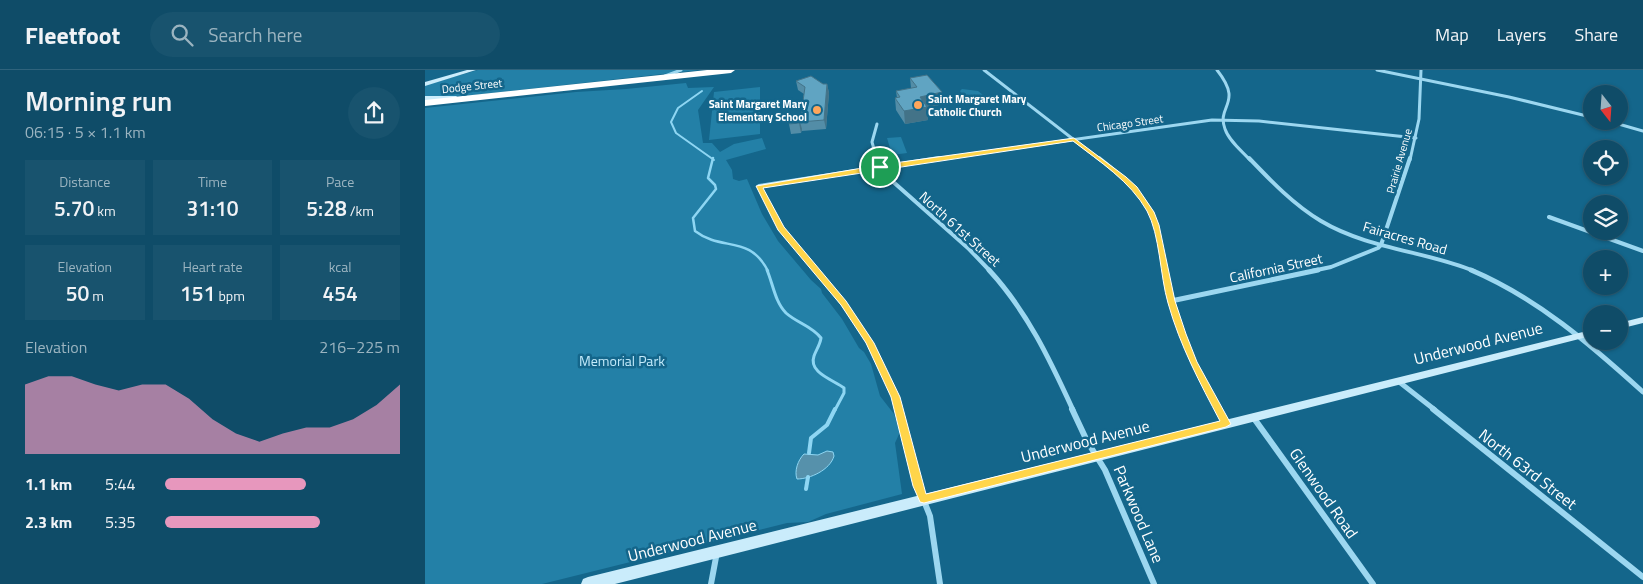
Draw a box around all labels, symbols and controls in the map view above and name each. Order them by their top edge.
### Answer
search box [150,12,500,57]
text: Fleetfoot [25,17,120,53]
text: Search here [208,20,302,49]
icon: search [168,21,196,49]
text: Map [1435,21,1469,48]
text: Layers [1497,21,1546,48]
text: Share [1574,21,1618,48]
street label: Dodge Street [441,75,503,97]
text: Morning run [25,79,172,122]
north arrow [1583,85,1627,130]
map controls [1583,85,1628,350]
button: share [348,87,400,139]
place label: Saint Margaret Mary Catholic Church [928,91,1027,120]
place label: Saint Margaret Mary Elementary School [709,96,807,125]
marker: Saint Margaret Mary Catholic Church [912,99,924,111]
marker: Saint Margaret Mary Elementary School [811,104,823,116]
street label: Chicago Street [1096,110,1164,136]
text: 06:15 · 5 × 1.1 km [25,120,146,144]
street label: Prairie Avenue [1382,126,1416,195]
button: locate [1583,140,1628,185]
pin [859,146,901,188]
icon: arrive [866,153,894,181]
text: Distance [59,171,110,192]
text: Time [198,171,227,192]
text: Pace [326,171,354,192]
street label: North 61st Street [915,186,1006,271]
text: 5.70 [54,192,94,224]
text: 31:10 [186,192,239,224]
text: 5:28 [306,192,347,224]
button: layers [1583,195,1628,240]
text: km [94,200,116,221]
text: /km [347,200,374,221]
street label: Fairacres Road [1361,215,1450,260]
street label: California Street [1228,247,1324,288]
button: + [1583,250,1628,295]
text: Elevation [58,256,112,277]
text: Heart rate [182,256,243,277]
text: kcal [329,256,352,277]
text: 50 [66,277,89,309]
text: 151 [180,277,215,309]
text: 454 [323,277,358,309]
text: m [89,285,104,306]
text: bpm [215,285,245,306]
button: − [1583,305,1628,350]
street label: Underwood Avenue [1411,315,1545,371]
text: Elevation [25,335,87,359]
text: 216–225 m [319,335,400,359]
park label: Memorial Park [579,350,665,371]
street label: Underwood Avenue [1018,413,1152,469]
street label: North 63rd Street [1474,423,1583,515]
street label: Glenwood Road [1284,443,1364,543]
street label: Parkwood Lane [1108,461,1170,567]
text: 1.1 km [25,472,72,496]
text: 5:44 [105,472,135,496]
text: 2.3 km [25,510,72,534]
text: 5:35 [105,510,135,534]
street label: Underwood Avenue [625,512,759,568]

